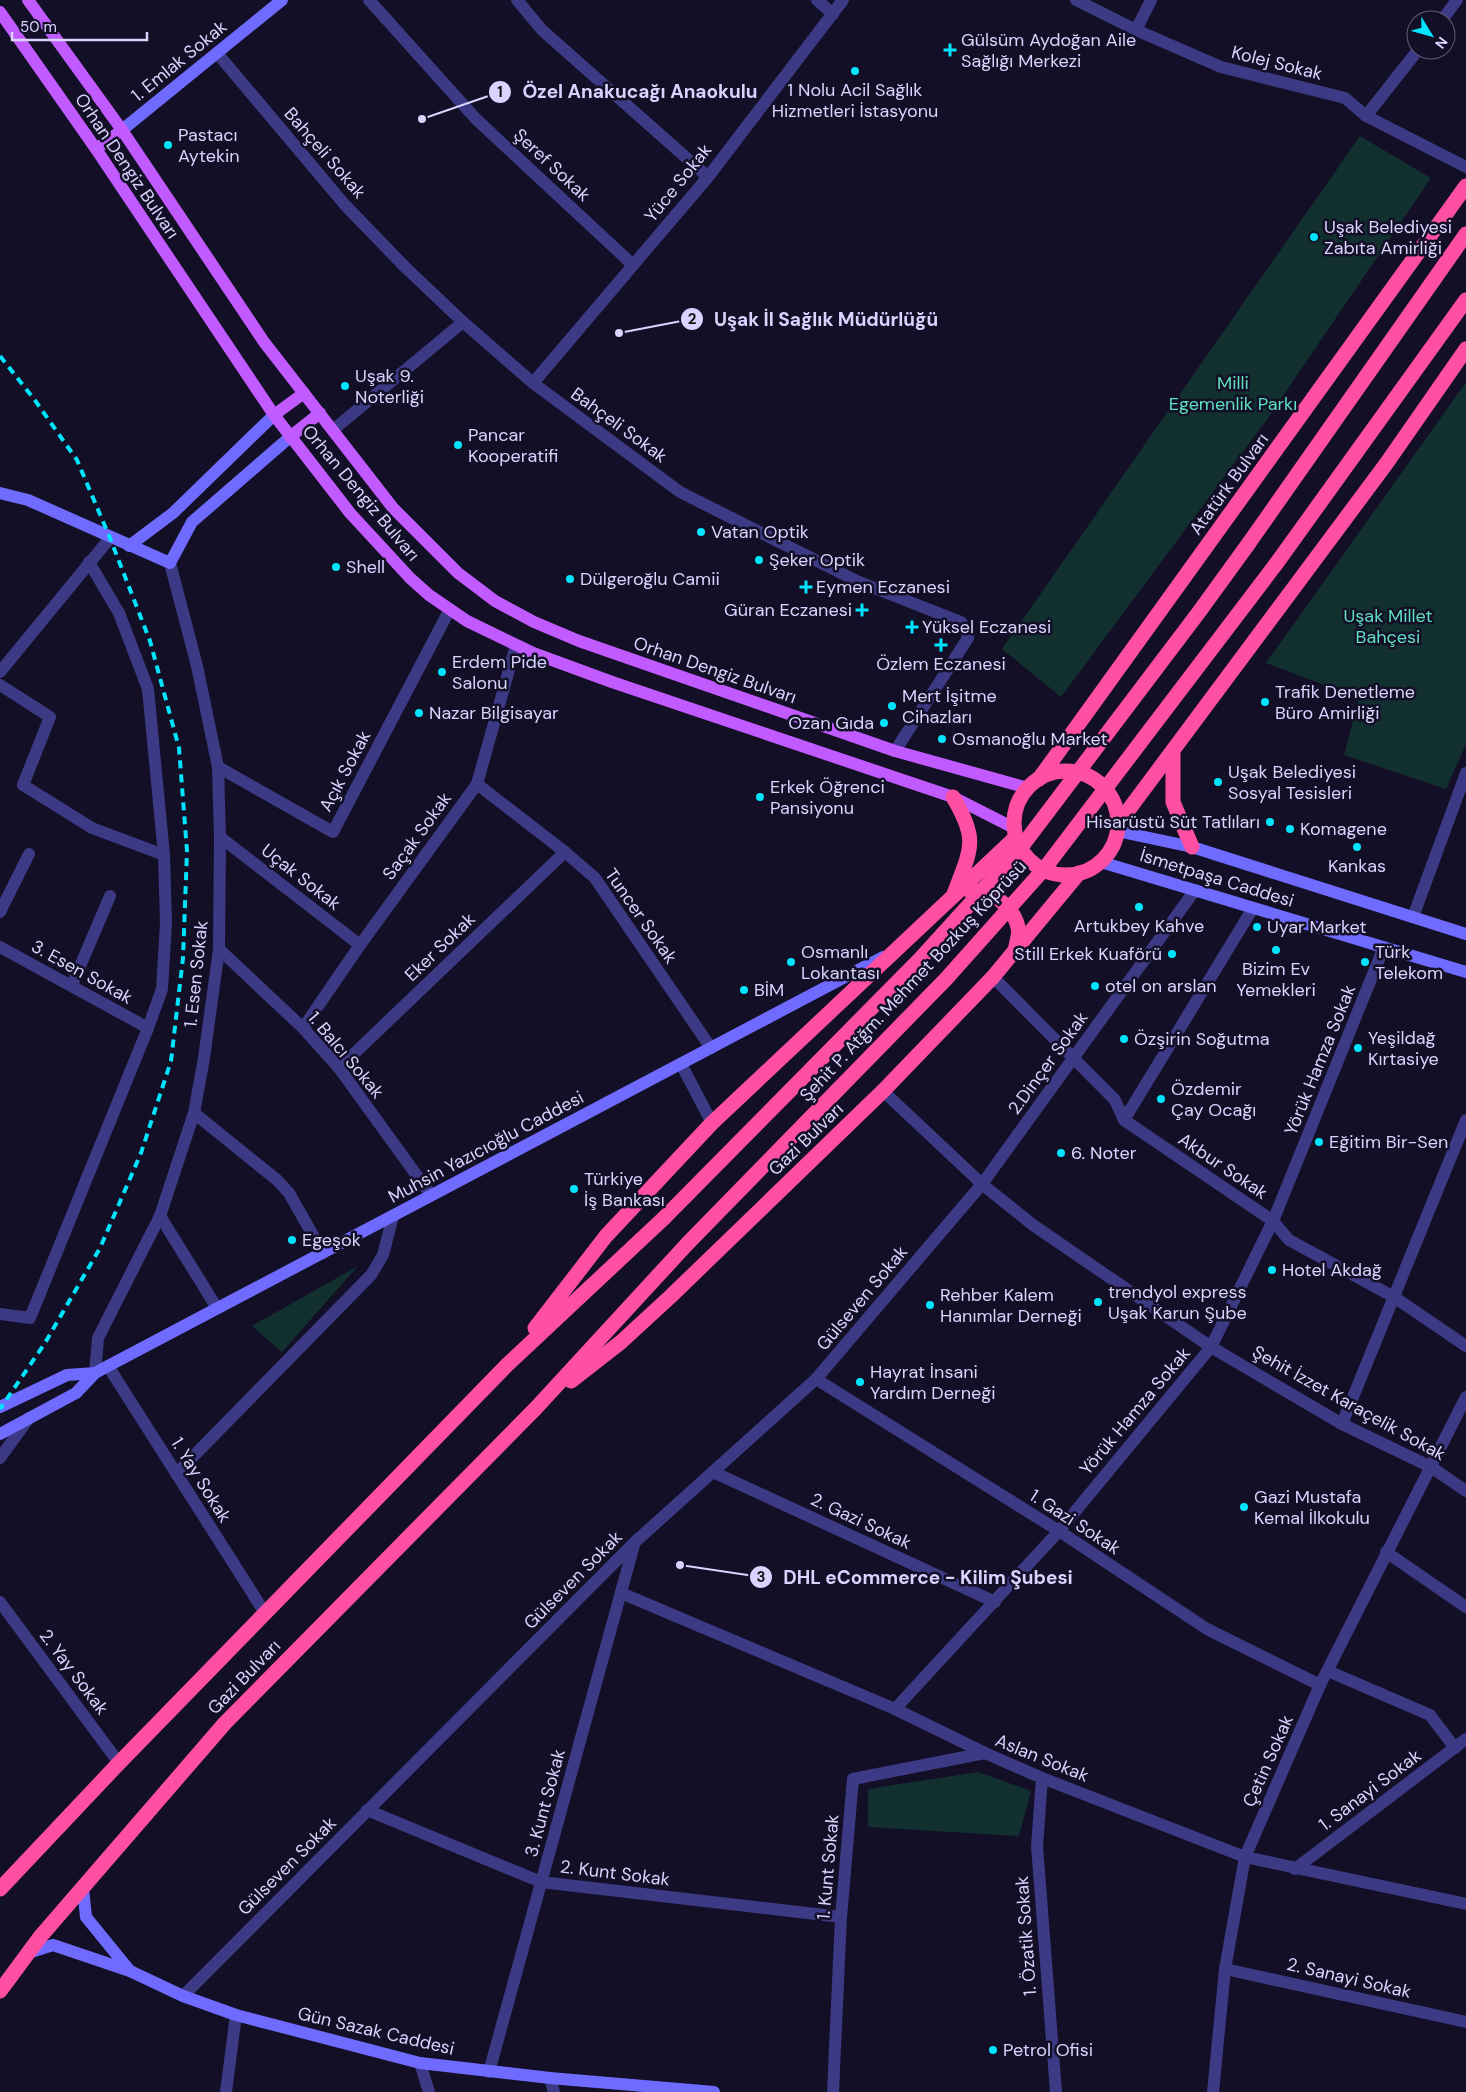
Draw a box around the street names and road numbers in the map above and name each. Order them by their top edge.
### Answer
street label: 1. Emlak Sokak [126,15,232,107]
street label: Kolej Sokak [1229,40,1325,86]
street label: Orhan Dengiz Bulvarı [69,88,185,244]
street label: Bahçeli Sokak [279,102,371,204]
street label: Şeref Sokak [508,123,596,207]
street label: Yüce Sokak [639,139,717,227]
street label: Bahçeli Sokak [566,382,672,468]
street label: Orhan Dengiz Bulvarı [297,420,425,566]
street label: Atatürk Bulvarı [1184,428,1274,540]
street label: Orhan Dengiz Bulvarı [630,631,800,709]
street label: Açık Sokak [314,726,376,816]
street label: Saçak Sokak [377,787,457,885]
street label: Uçak Sokak [256,838,346,916]
street label: İsmetpaşa Caddesi [1137,843,1297,913]
street label: Şehit P. Atğm. Mehmet Bozkuş Köprüsü [794,855,1032,1107]
street label: Tuncer Sokak [599,864,683,968]
street label: Eker Sokak [400,907,480,987]
street label: 1. Esen Sokak [178,919,214,1029]
street label: 3. Esen Sokak [27,934,137,1010]
street label: Yörük Hamza Sokak [1279,981,1361,1139]
street label: 1. Balcı Sokak [303,1006,389,1104]
street label: 2.Dinçer Sokak [1002,1007,1094,1119]
street label: Muhsin Yazıcıoğlu Caddesi [384,1085,588,1209]
street label: Gazi Bulvarı [763,1097,849,1181]
street label: Akbur Sokak [1174,1127,1272,1205]
street label: Gülseven Sokak [811,1240,913,1356]
street label: Şehit İzzet Karaçelik Sokak [1248,1340,1450,1466]
street label: Yörük Hamza Sokak [1074,1342,1196,1480]
street label: 1. Yay Sokak [165,1433,237,1527]
street label: 1. Gazi Sokak [1025,1484,1125,1560]
street label: 2. Gazi Sokak [807,1487,915,1555]
street label: Gülseven Sokak [518,1525,628,1635]
street label: 2. Yay Sokak [34,1624,114,1720]
street label: Gazi Bulvarı [202,1634,286,1720]
street label: Çetin Sokak [1237,1711,1299,1811]
street label: Aslan Sokak [992,1728,1092,1788]
street label: 1. Sanayi Sokak [1314,1744,1426,1836]
street label: 3. Kunt Sokak [519,1746,571,1860]
street label: Gülseven Sokak [232,1811,342,1921]
street label: 1. Kunt Sokak [811,1813,845,1921]
street label: 2. Kunt Sokak [559,1854,671,1892]
street label: 1. Özatik Sokak [1010,1875,1042,1997]
street label: 2. Sanayi Sokak [1284,1952,1414,2004]
street label: Gün Sazak Caddesi [295,2001,457,2061]

